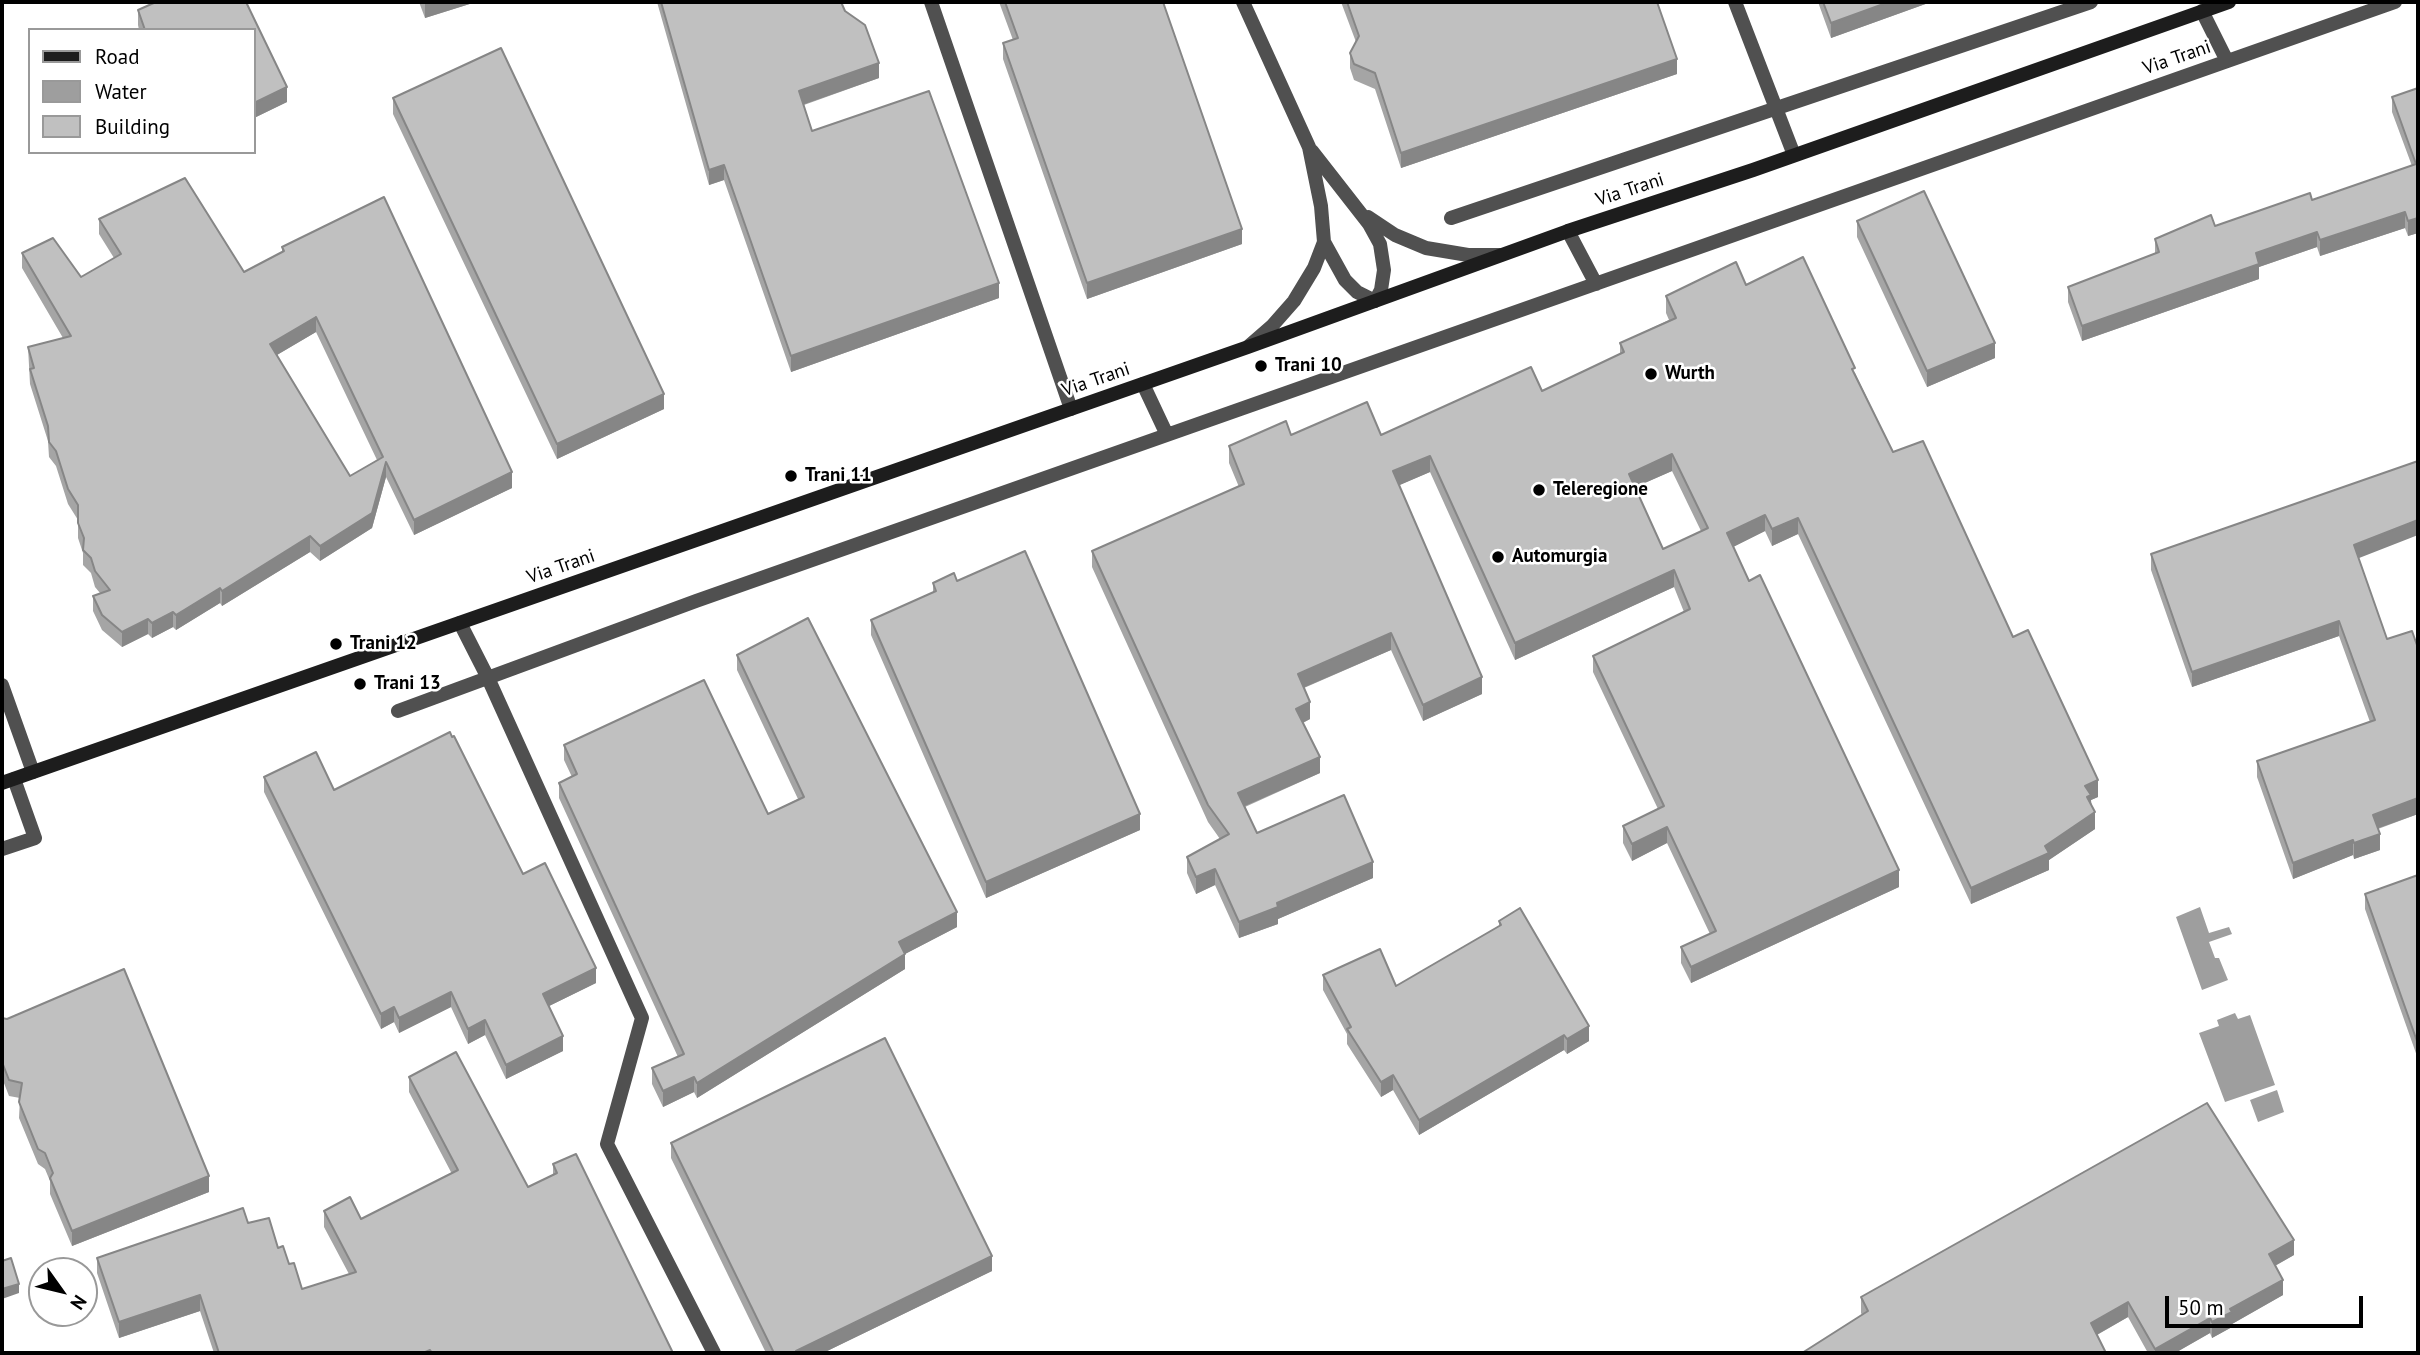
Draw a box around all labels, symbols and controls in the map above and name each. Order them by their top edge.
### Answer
legend [28,28,256,154]
street label: Via Trani [2140,36,2214,80]
text: Road [95,43,139,70]
text: Water [95,78,147,105]
text: Building [95,113,170,140]
street label: Via Trani [1593,168,1667,212]
place label: Trani 10 [1275,355,1342,377]
street label: Via Trani [1059,358,1133,402]
marker: Trani 10 [1253,358,1269,374]
place label: Wurth [1665,363,1715,385]
marker: Wurth [1643,366,1659,382]
place label: Trani 11 [805,465,872,487]
marker: Trani 11 [783,468,799,484]
place label: Teleregione [1553,479,1648,501]
marker: Teleregione [1531,482,1547,498]
street label: Via Trani [524,545,598,589]
place label: Automurgia [1512,546,1607,568]
marker: Automurgia [1490,549,1506,565]
place label: Trani 12 [350,633,417,655]
marker: Trani 12 [328,636,344,652]
place label: Trani 13 [374,673,441,695]
marker: Trani 13 [352,676,368,692]
north arrow [28,1257,98,1327]
scale bar [2168,1282,2366,1326]
text: N [65,1291,92,1315]
text: 50 m [2178,1294,2224,1321]

